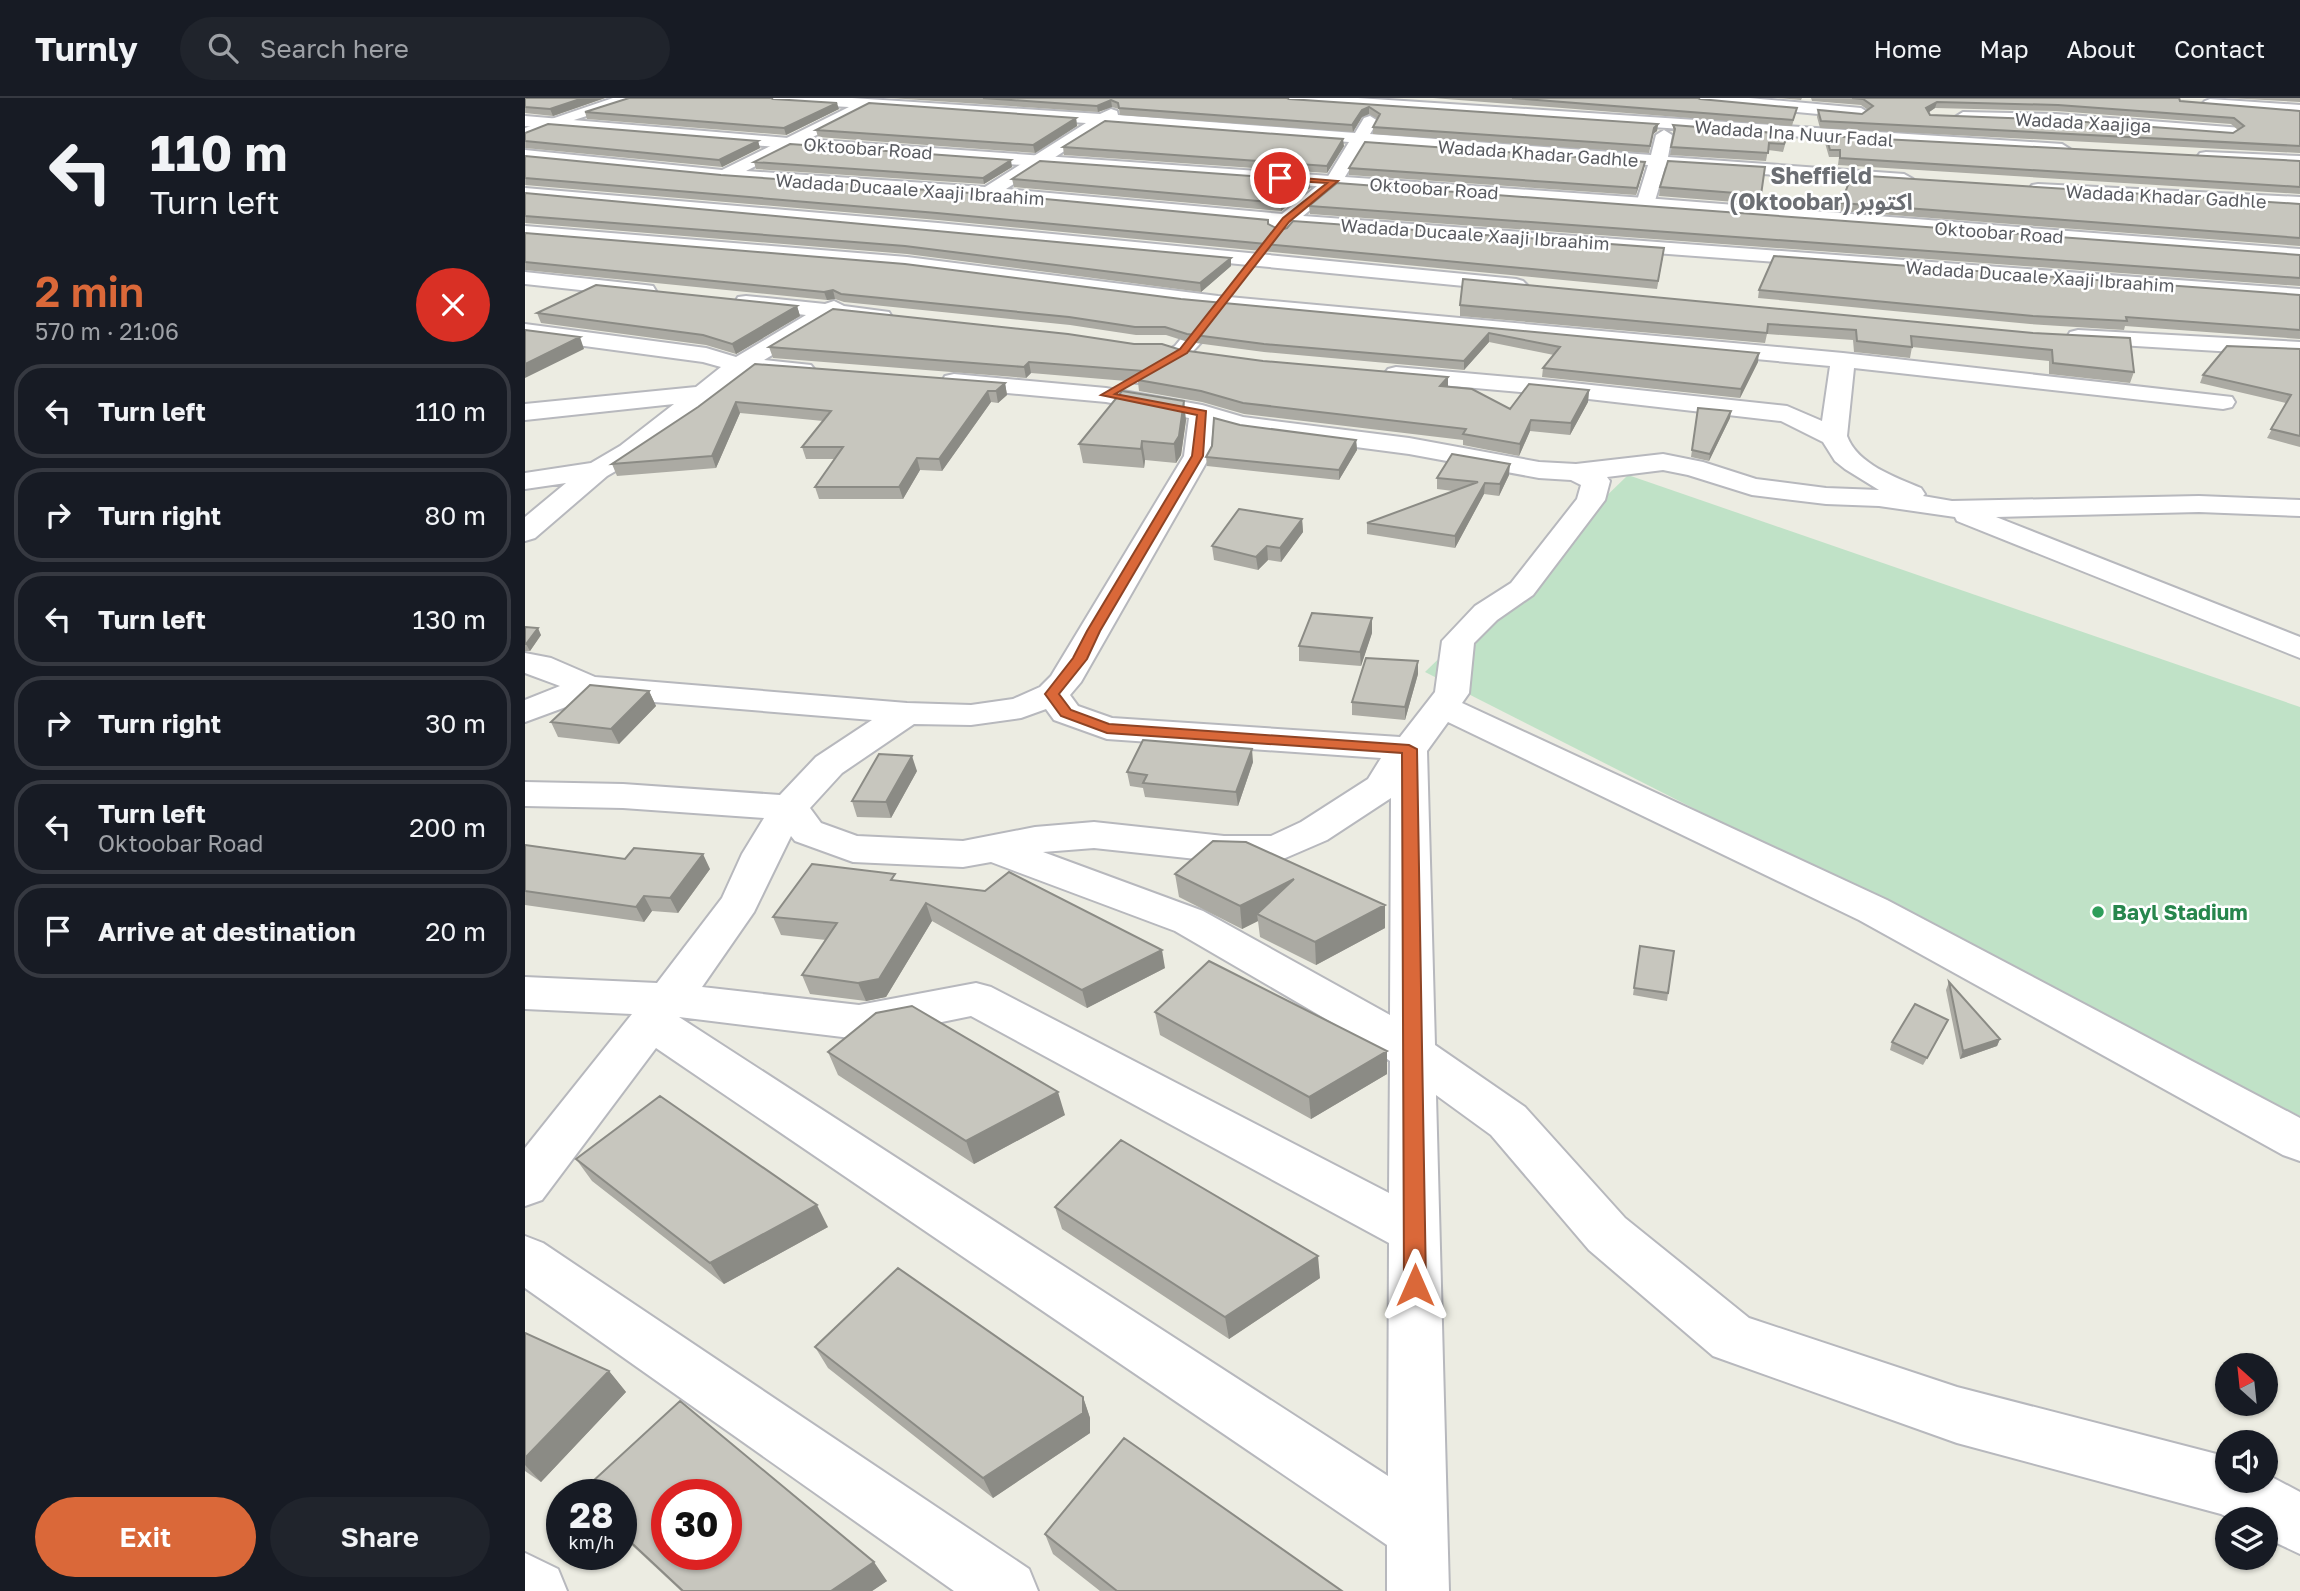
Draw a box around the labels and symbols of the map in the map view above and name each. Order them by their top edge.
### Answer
street label: Wadada Xaajiga [2014,107,2152,137]
street label: Wadada Ina Nuur Fadal [1694,115,1895,151]
street label: Oktoobar Road [803,133,933,163]
street label: Wadada Khadar Gadhle [1437,135,1639,171]
pin [1250,148,1310,208]
district label: Sheffield (Oktoobar) اكتوبر [1729,161,1913,216]
street label: Wadada Ducaale Xaaji Ibraahim [775,169,1045,209]
street label: Oktoobar Road [1369,173,1499,203]
street label: Wadada Khadar Gadhle [2065,180,2267,212]
street label: Wadada Ducaale Xaaji Ibraahim [1340,214,1610,254]
street label: Oktoobar Road [1934,217,2064,247]
street label: Wadada Ducaale Xaaji Ibraahim [1905,256,2175,296]
place label: Bayl Stadium [2112,899,2248,925]
marker: Bayl Stadium [2090,904,2106,920]
position arrow [1378,1248,1452,1322]
north arrow [2215,1353,2279,1416]
speed limit sign: 30 [651,1479,742,1570]

